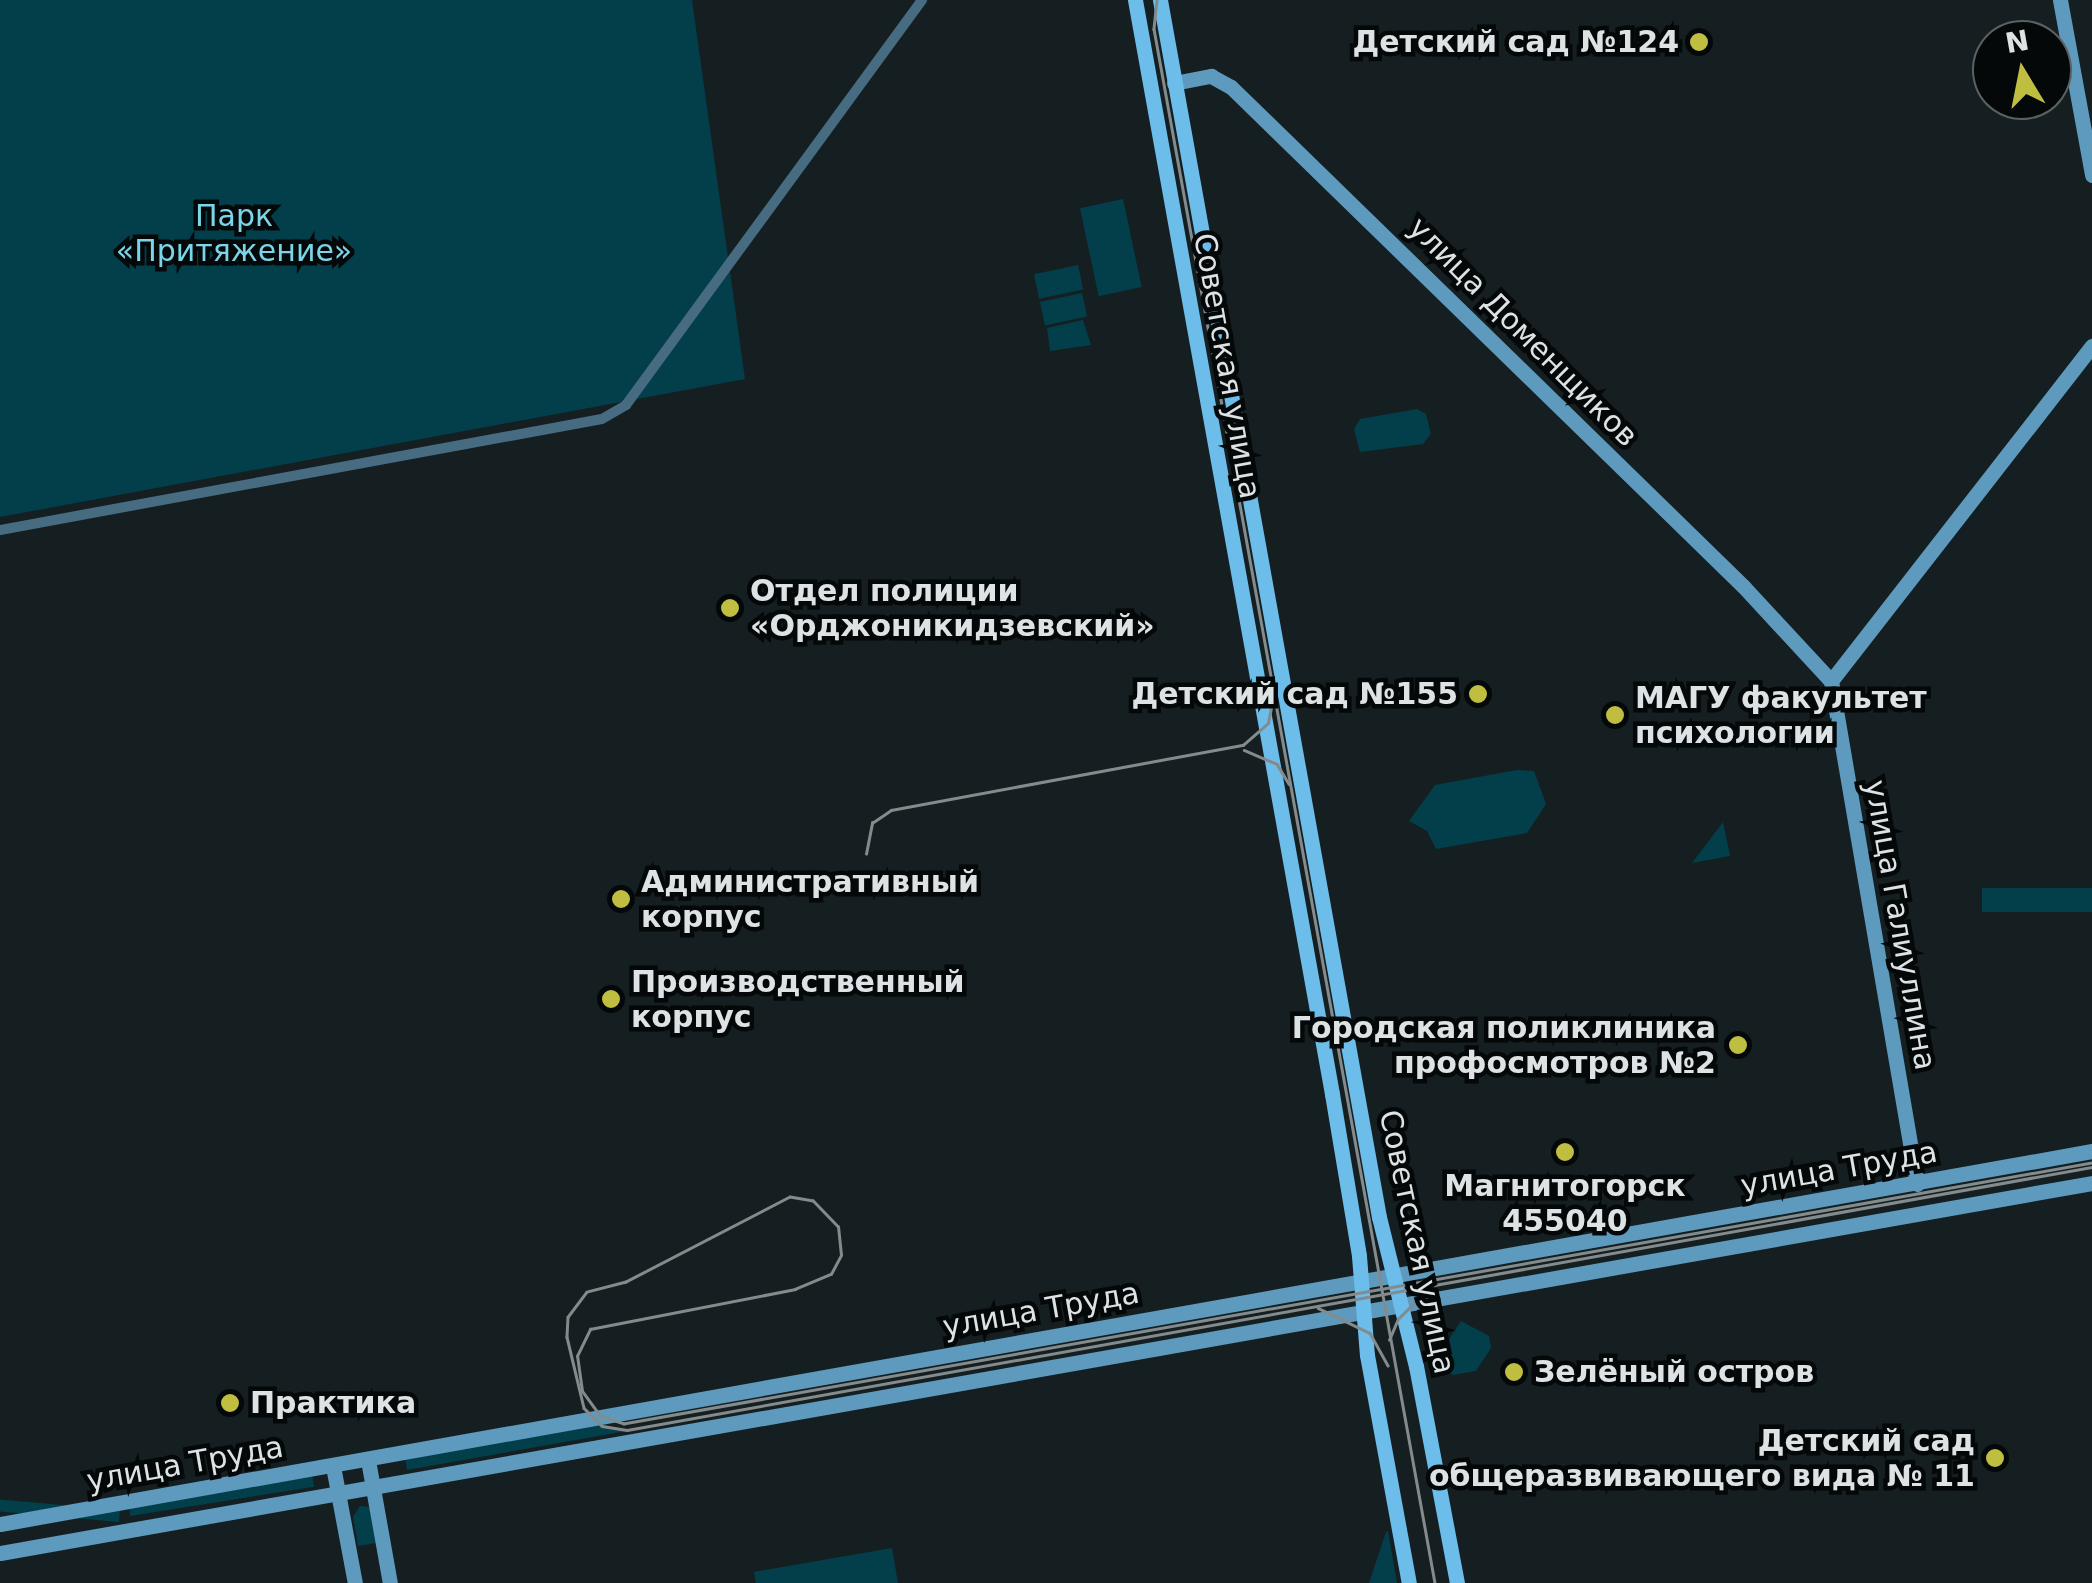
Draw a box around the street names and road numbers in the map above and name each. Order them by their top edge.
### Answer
street label: улица Доменщиков [1401,210,1645,454]
street label: Советская улица [1186,231,1268,501]
street label: улица Галиуллина [1857,777,1943,1073]
street label: Советская улица [1371,1107,1463,1377]
street label: улица Труда [1738,1134,1940,1204]
street label: улица Труда [940,1275,1142,1345]
street label: улица Труда [84,1429,286,1499]

